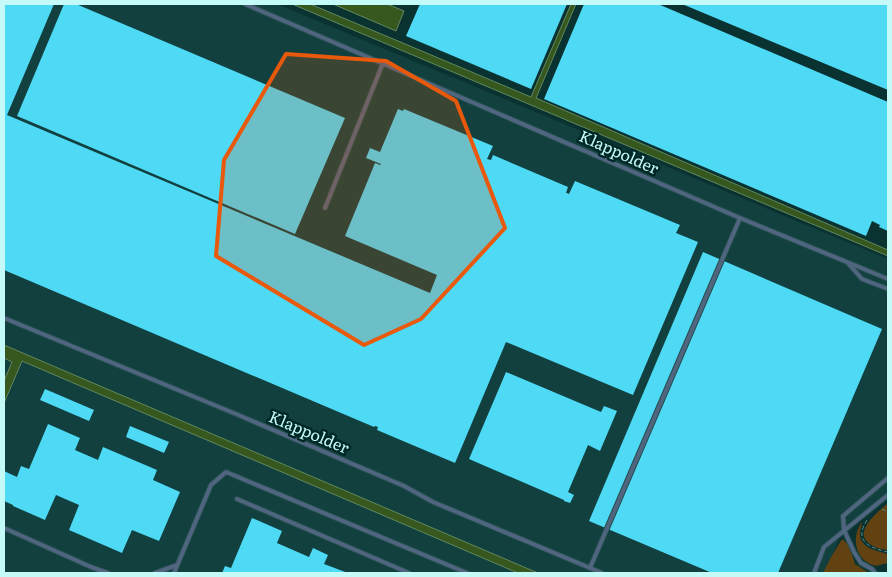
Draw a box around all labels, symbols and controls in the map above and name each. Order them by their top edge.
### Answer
street label: Klappolder [576,123,664,180]
street label: Klappolder [266,403,354,459]

